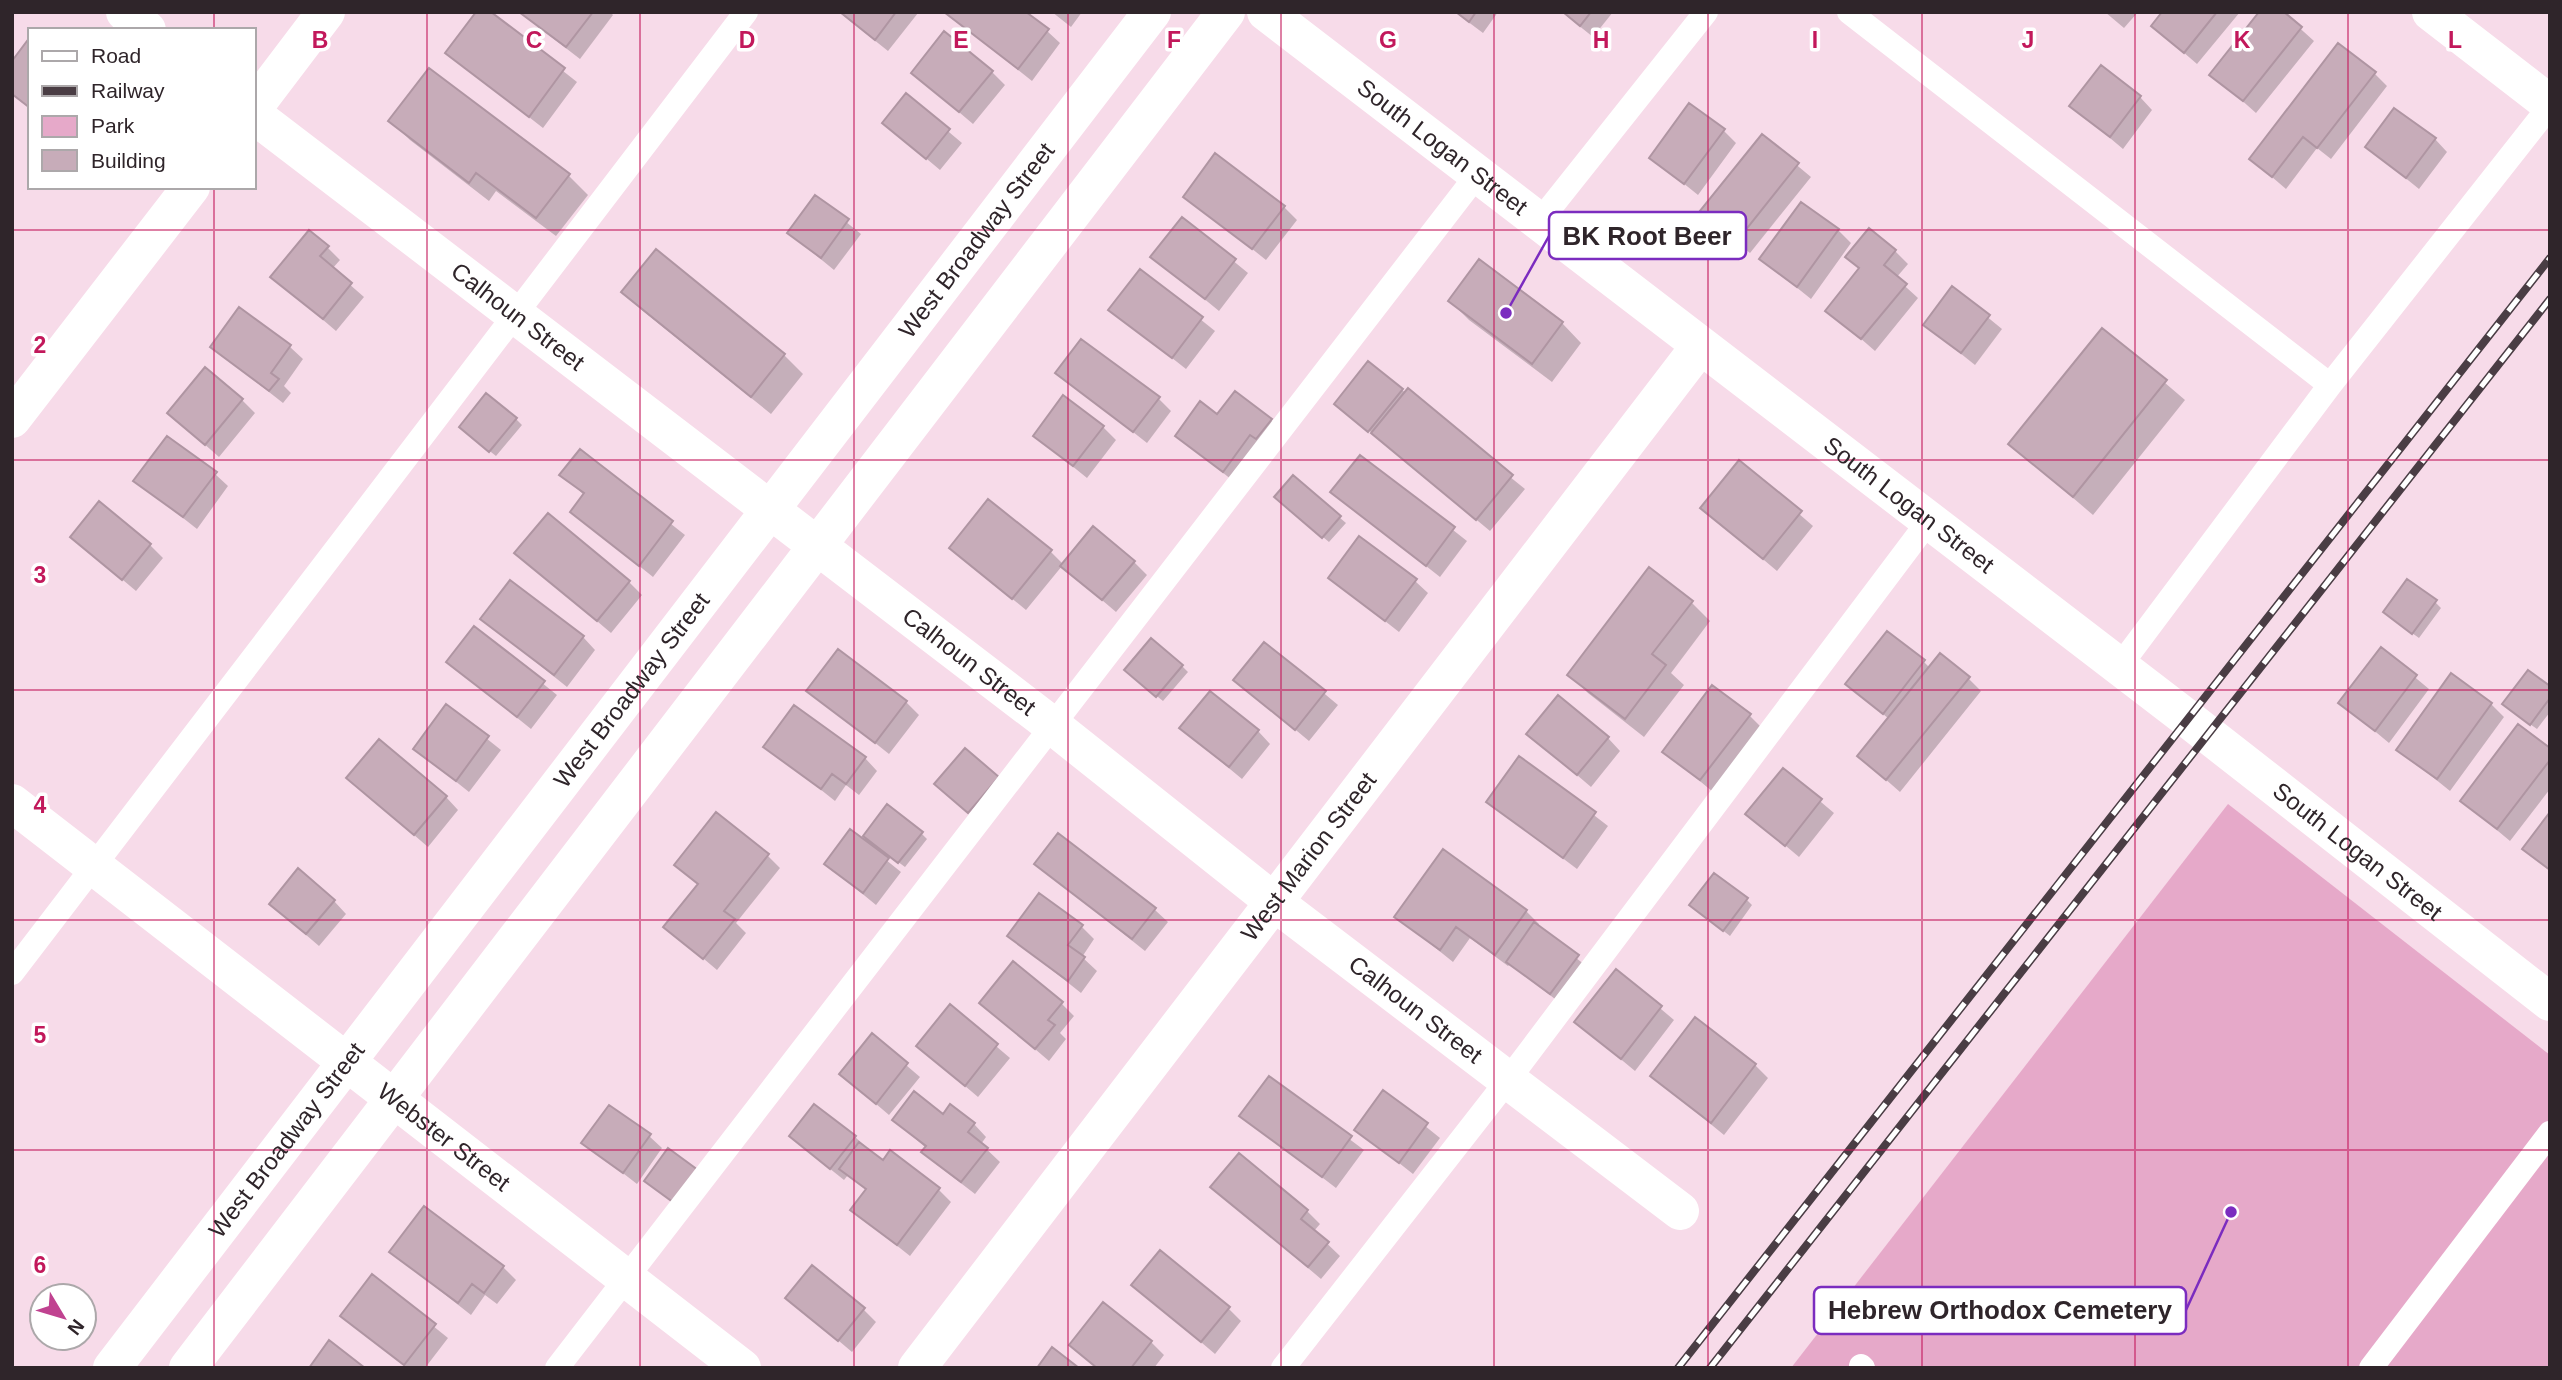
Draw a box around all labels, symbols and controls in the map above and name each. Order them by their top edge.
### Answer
text: B [312,27,328,53]
text: C [526,27,542,53]
text: D [739,27,755,53]
text: E [953,27,969,53]
text: F [1167,27,1181,53]
text: G [1379,27,1397,53]
text: H [1593,27,1609,53]
text: I [1812,27,1818,53]
text: J [2022,27,2034,53]
text: K [2234,27,2251,53]
text: L [2448,27,2462,53]
legend [28,28,256,189]
text: Road [91,44,141,67]
street label: South Logan Street [1352,73,1533,221]
text: Railway [91,79,165,102]
text: Park [91,114,135,137]
street label: West Broadway Street [893,137,1060,343]
text: Building [91,149,166,172]
callout: BK Root Beer [1549,212,1746,259]
text: BK Root Beer [1562,221,1732,251]
street label: Calhoun Street [446,257,590,376]
text: 2 [34,332,46,358]
street label: South Logan Street [1819,431,2000,578]
text: 3 [34,562,46,588]
street label: West Broadway Street [548,587,715,793]
street label: Calhoun Street [897,602,1041,721]
street label: West Marion Street [1235,767,1382,946]
street label: South Logan Street [2268,777,2448,926]
text: 4 [34,792,47,818]
street label: Calhoun Street [1344,950,1488,1069]
text: 5 [34,1022,47,1048]
street label: West Broadway Street [203,1037,370,1243]
street label: Webster Street [373,1077,516,1197]
text: 6 [34,1252,46,1278]
north arrow [28,1282,98,1352]
callout: Hebrew Orthodox Cemetery [1814,1287,2186,1334]
text: Hebrew Orthodox Cemetery [1828,1295,2172,1325]
text: N [64,1315,89,1339]

